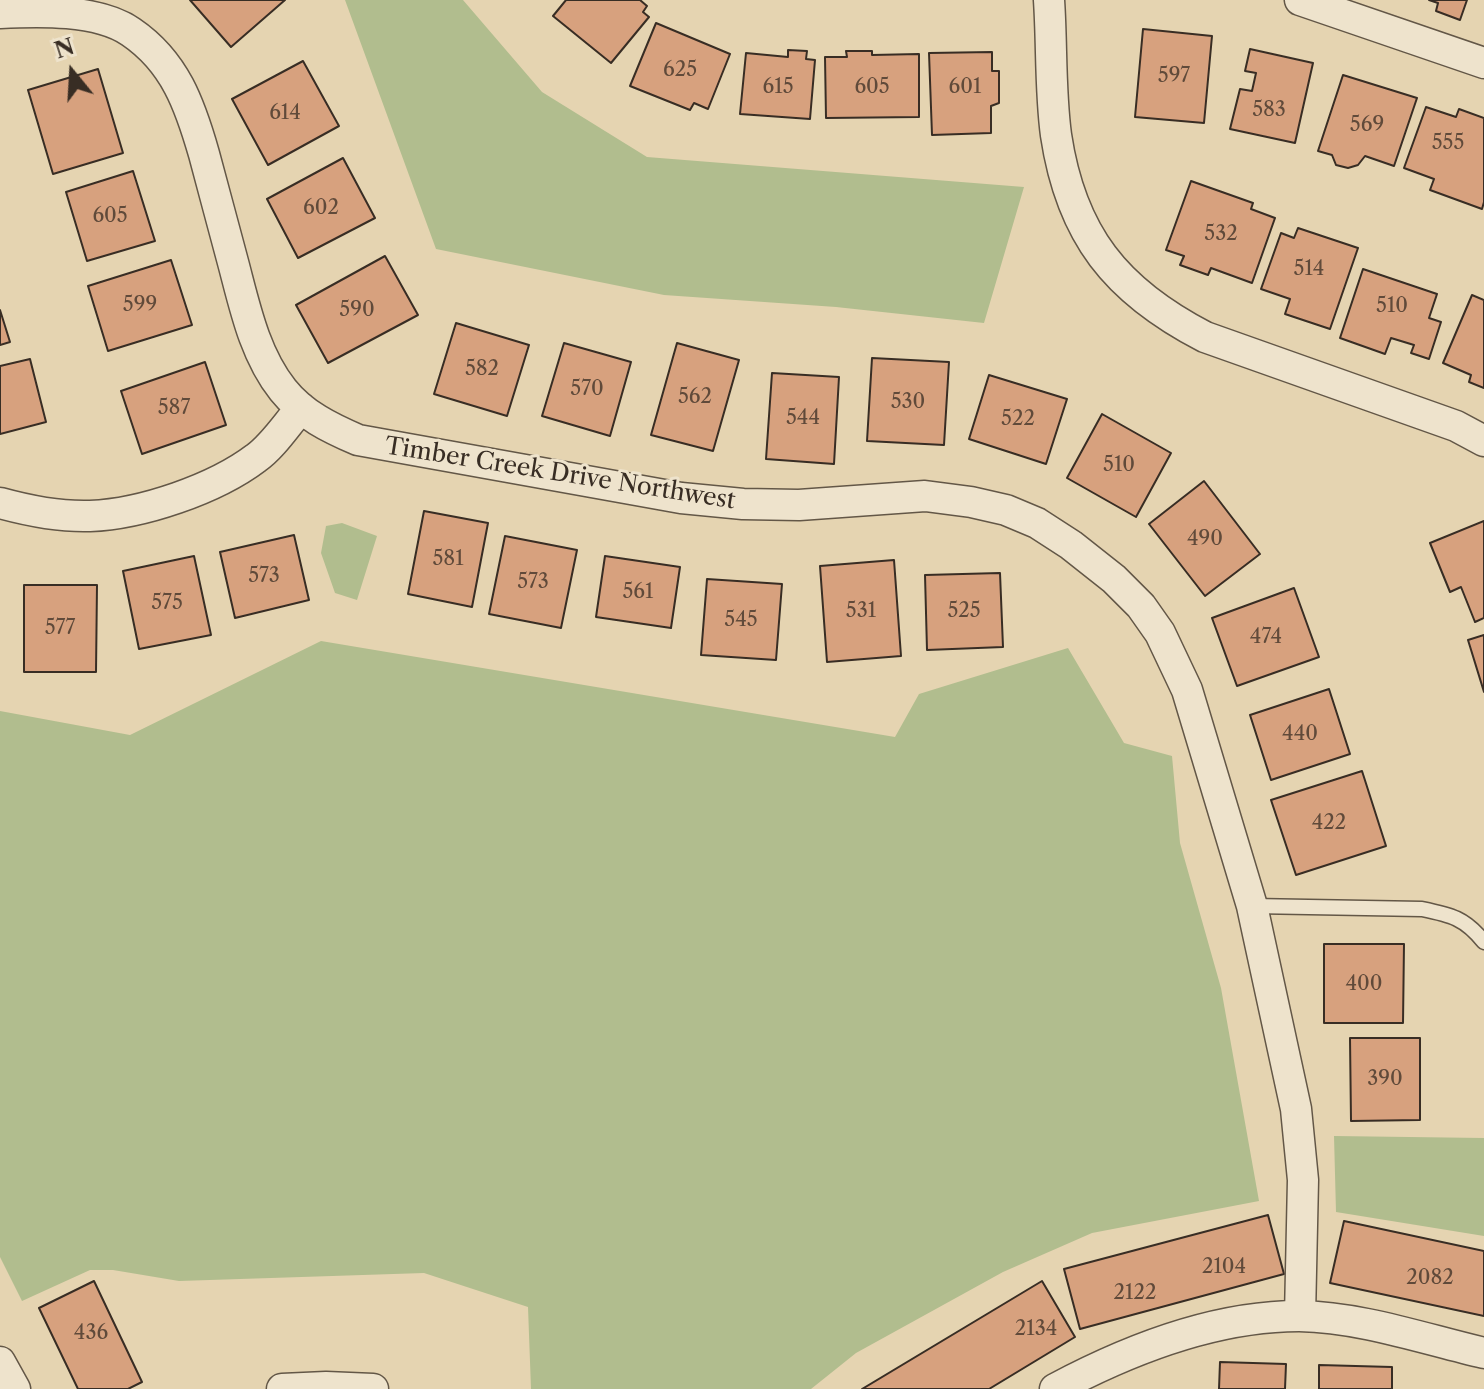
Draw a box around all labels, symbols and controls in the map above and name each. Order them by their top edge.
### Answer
north arrow [32,32,112,112]
text: N [51,33,78,64]
house number: 625 [663,58,697,82]
house number: 597 [1158,64,1190,88]
house number: 615 [763,75,793,99]
house number: 605 [854,75,890,99]
house number: 601 [949,75,981,99]
house number: 583 [1252,98,1286,122]
house number: 614 [269,101,301,125]
house number: 569 [1350,113,1384,137]
house number: 555 [1432,131,1464,155]
house number: 602 [303,196,339,220]
house number: 605 [92,204,128,228]
house number: 532 [1204,222,1238,246]
house number: 514 [1294,257,1324,281]
house number: 599 [123,293,157,317]
house number: 510 [1376,294,1408,318]
house number: 590 [339,298,375,322]
house number: 582 [465,357,499,381]
house number: 570 [570,377,604,401]
house number: 562 [678,385,712,409]
house number: 530 [891,390,925,414]
house number: 587 [158,396,190,420]
house number: 544 [786,406,820,430]
house number: 522 [1001,407,1035,431]
street label: Timber Creek Drive Northwest [383,432,737,516]
house number: 510 [1103,453,1135,477]
house number: 490 [1187,527,1223,551]
house number: 581 [432,547,464,571]
house number: 573 [248,564,280,588]
house number: 573 [517,570,549,594]
house number: 561 [623,580,653,604]
house number: 575 [151,591,183,615]
house number: 531 [846,599,876,623]
house number: 525 [947,599,981,623]
house number: 545 [724,608,758,632]
house number: 577 [45,616,75,640]
house number: 474 [1250,625,1282,649]
house number: 440 [1282,722,1318,746]
house number: 422 [1312,811,1346,835]
house number: 400 [1346,972,1382,996]
house number: 390 [1367,1067,1403,1091]
house number: 2104 [1202,1255,1246,1279]
house number: 2082 [1406,1266,1454,1290]
house number: 2122 [1114,1281,1156,1305]
house number: 2134 [1015,1317,1057,1341]
house number: 436 [74,1321,108,1345]

